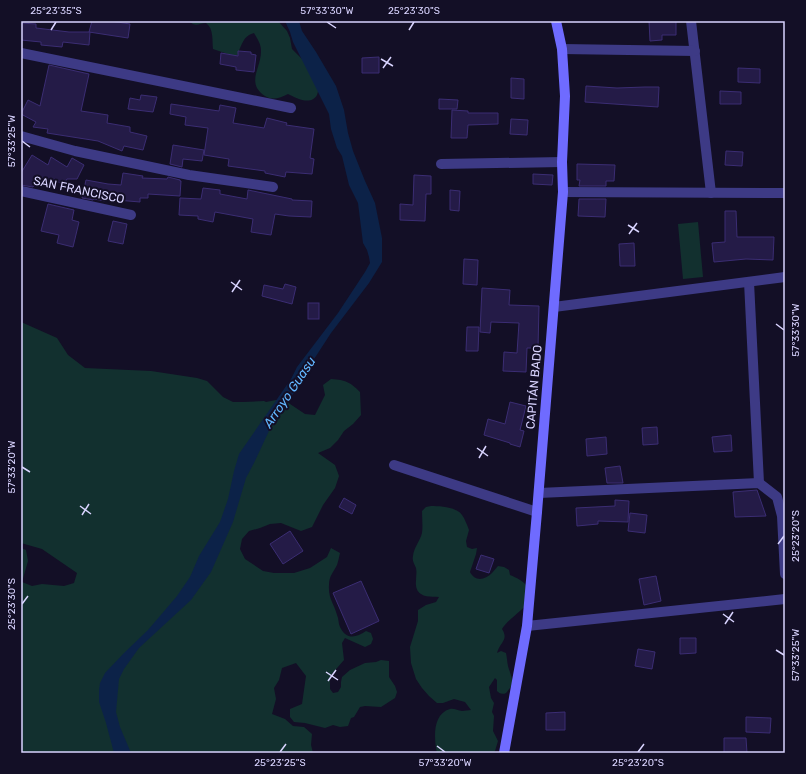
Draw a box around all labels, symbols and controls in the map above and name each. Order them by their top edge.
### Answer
text: 25°23'35"S [30,5,82,17]
text: 57°33'30"W [300,5,354,17]
text: 25°23'30"S [388,5,440,17]
text: 57°33'25"W [6,115,18,167]
street label: SAN FRANCISCO [32,174,126,206]
text: 57°33'30"W [790,303,802,357]
street label: CAPITÁN BADO [523,344,545,430]
water label: Arroyo Guasu [260,354,319,431]
text: 57°33'20"W [6,440,18,494]
text: 25°23'20"S [790,510,802,562]
text: 25°23'30"S [6,578,18,630]
text: 57°33'25"W [790,629,802,681]
text: 25°23'25"S [254,757,306,769]
text: 57°33'20"W [418,757,472,769]
text: 25°23'20"S [612,757,664,769]

